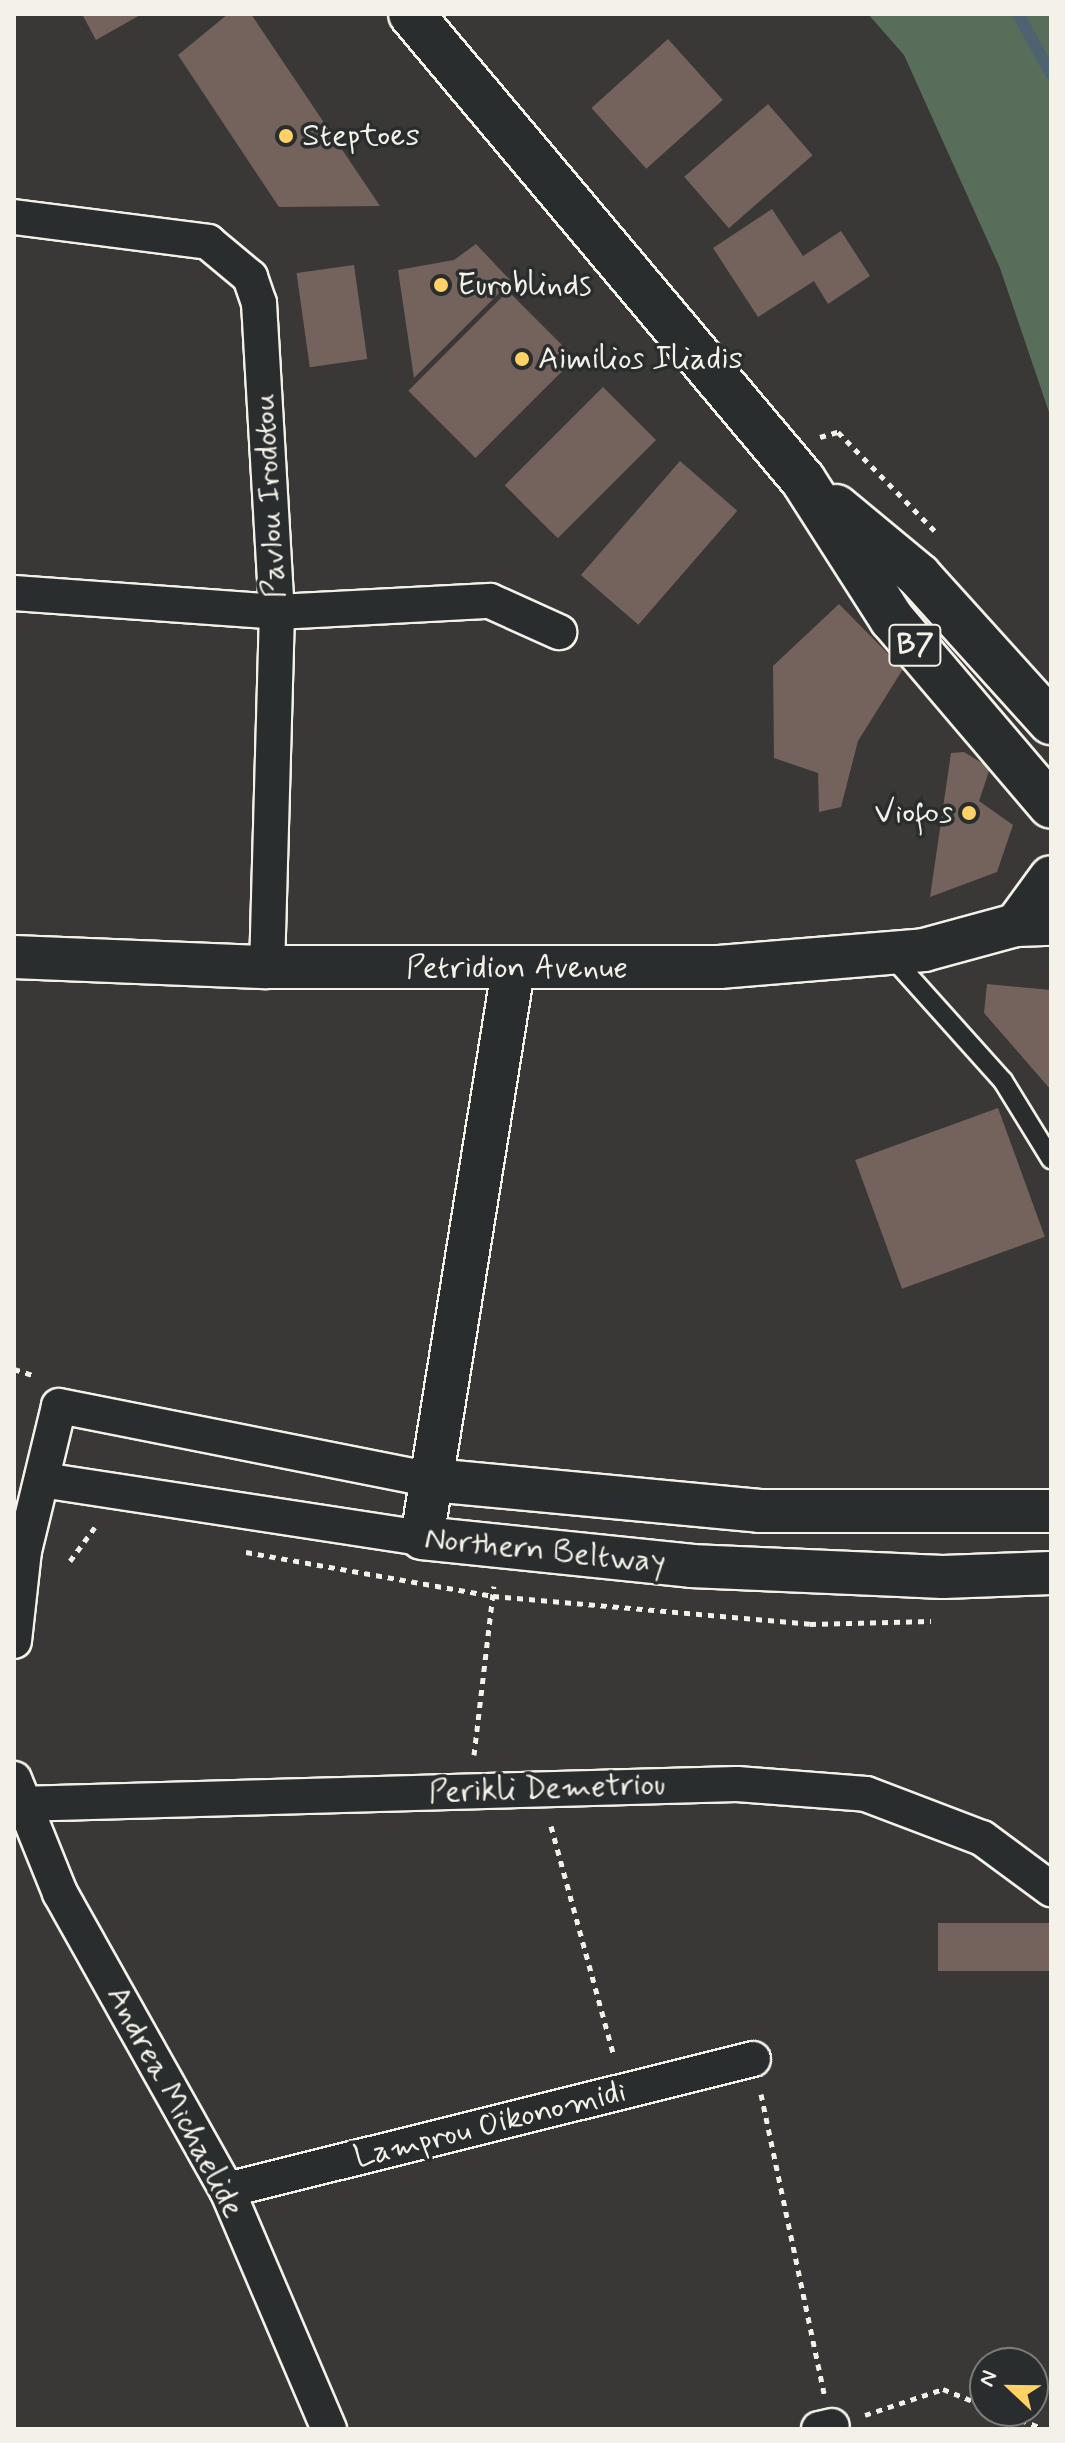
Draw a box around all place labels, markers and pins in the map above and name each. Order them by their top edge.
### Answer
place label: Steptoes [302,117,420,155]
marker: Steptoes [277,127,295,145]
place label: Euroblinds [457,266,592,304]
marker: Euroblinds [432,276,450,294]
place label: Aimilios Iliadis [538,340,741,378]
marker: Aimilios Iliadis [513,350,531,368]
place label: Viofos [874,794,953,832]
marker: Viofos [960,804,978,822]

